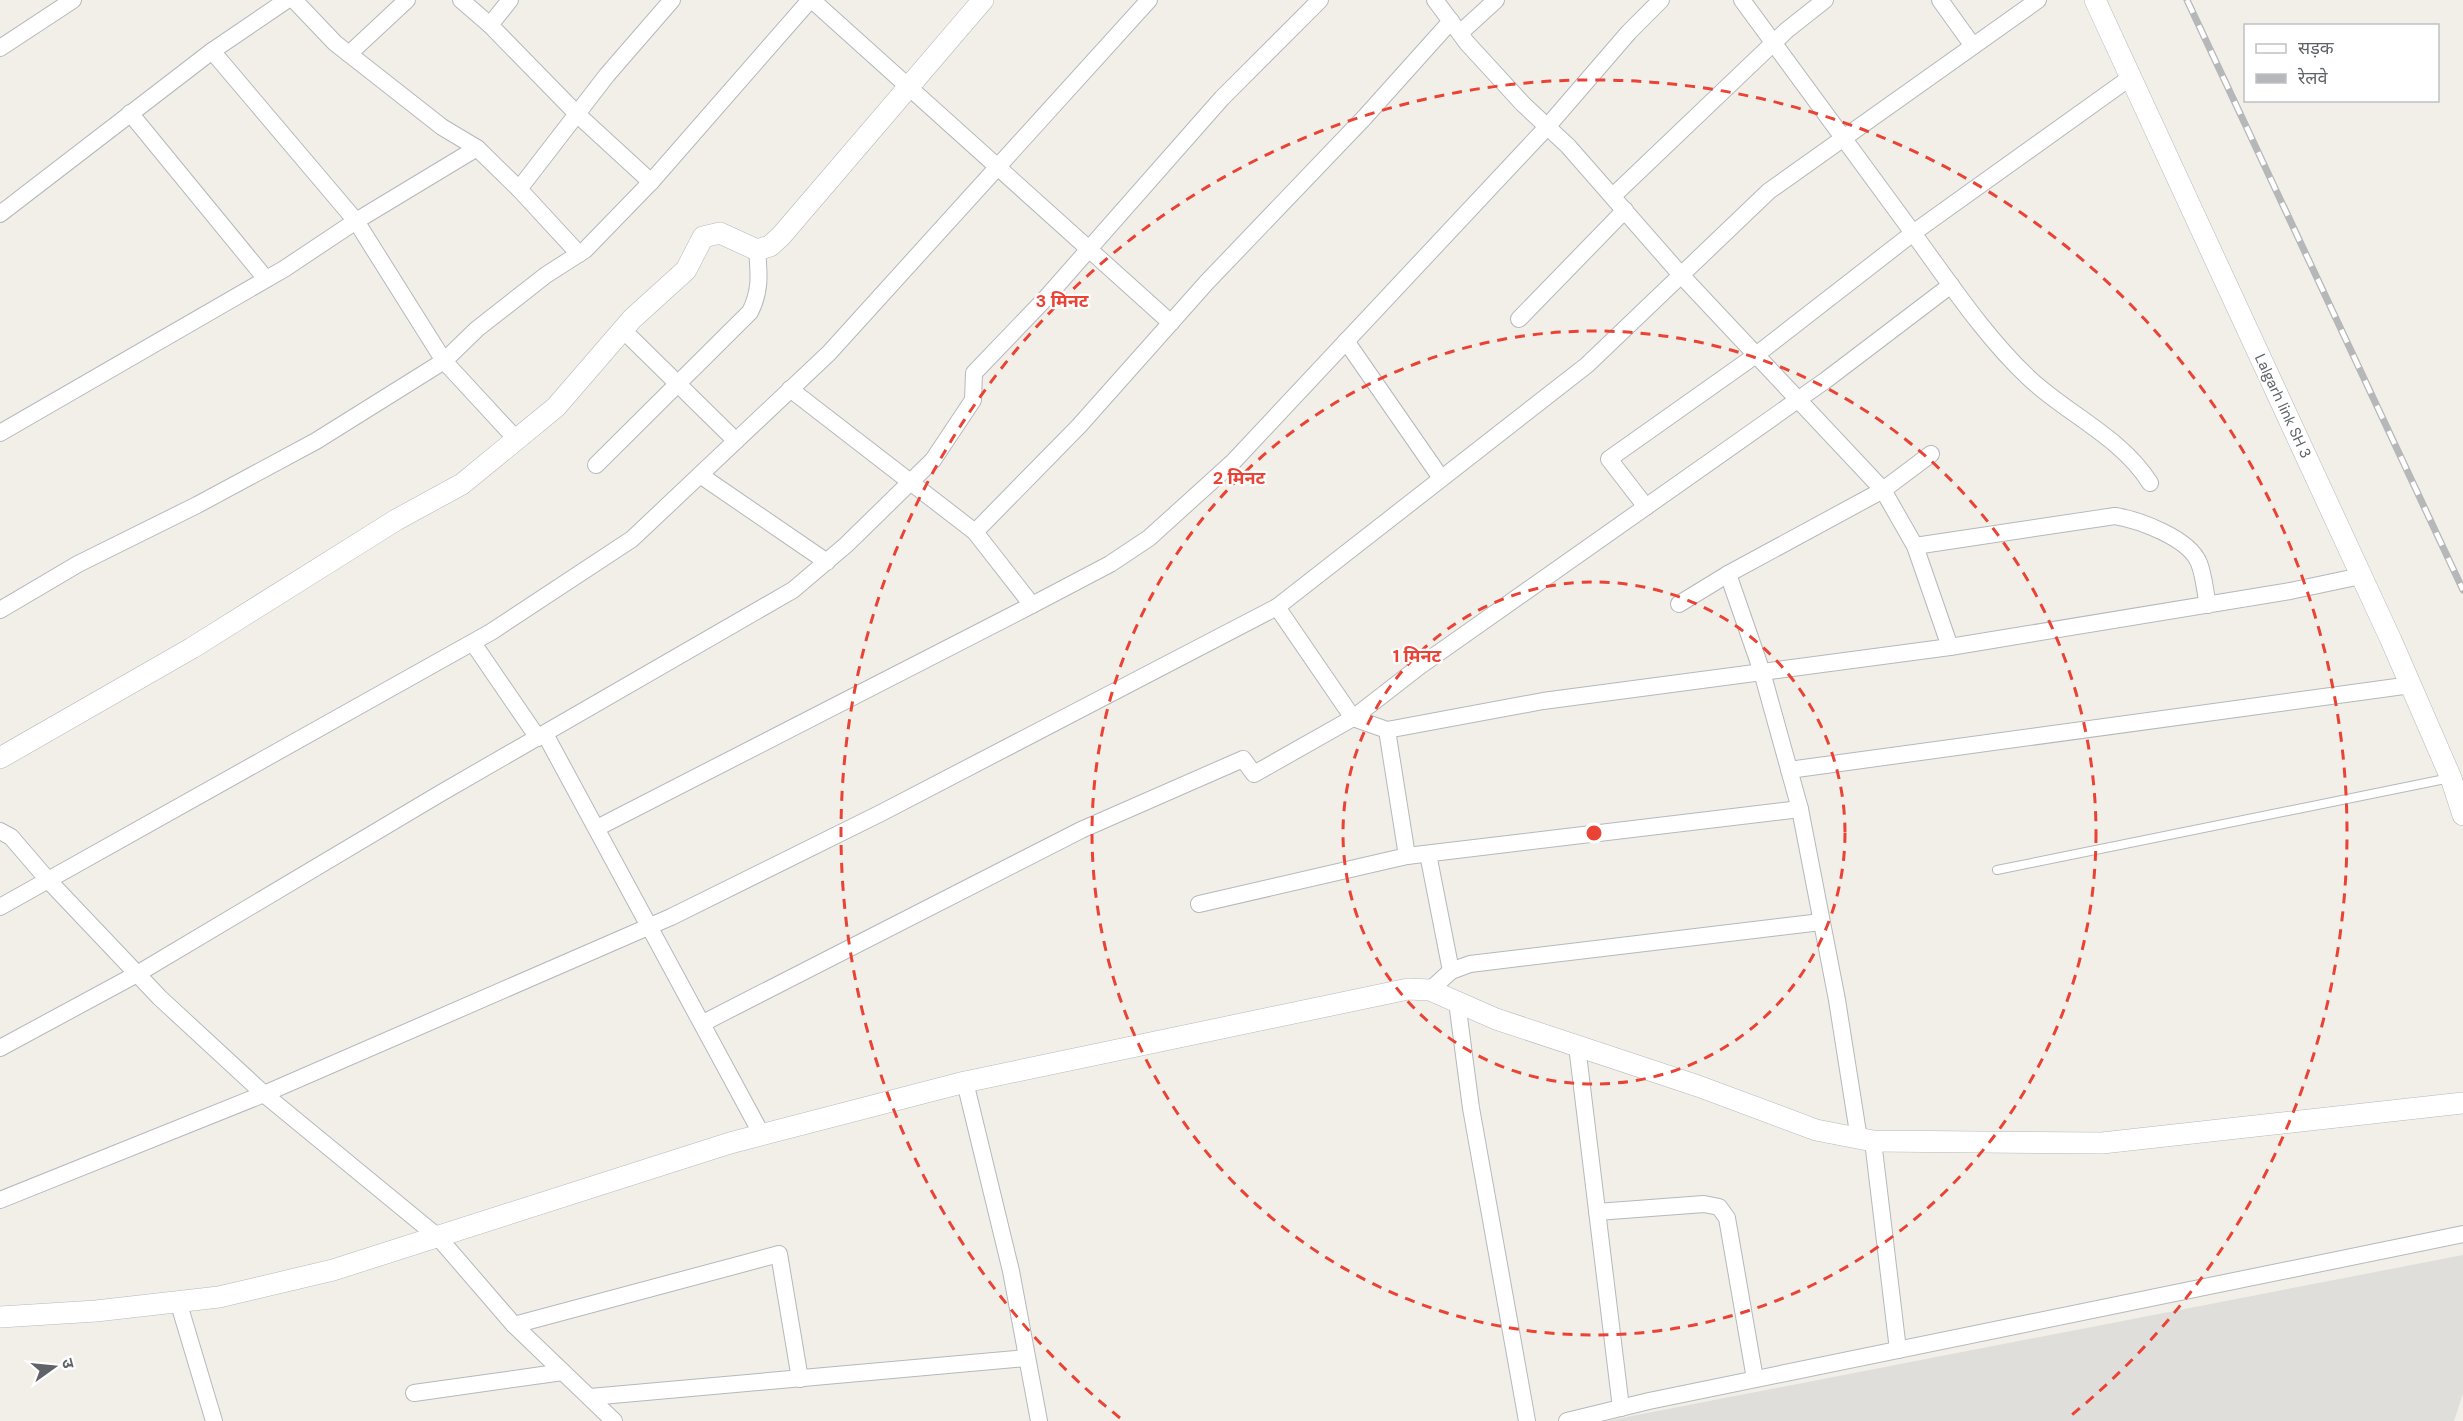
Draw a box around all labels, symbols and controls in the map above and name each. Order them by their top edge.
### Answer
legend [2244,24,2439,102]
text: सड़क [2298,36,2335,60]
text: रेलवे [2297,66,2329,90]
text: 3 मिनट [1036,289,1089,313]
street label: Lalgarh link SH 3 [2250,351,2316,461]
text: 2 मिनट [1213,466,1266,490]
text: 1 मिनट [1393,644,1442,668]
centre of rings [1584,823,1604,843]
north arrow [24,1337,84,1397]
text: उ [57,1356,80,1371]

